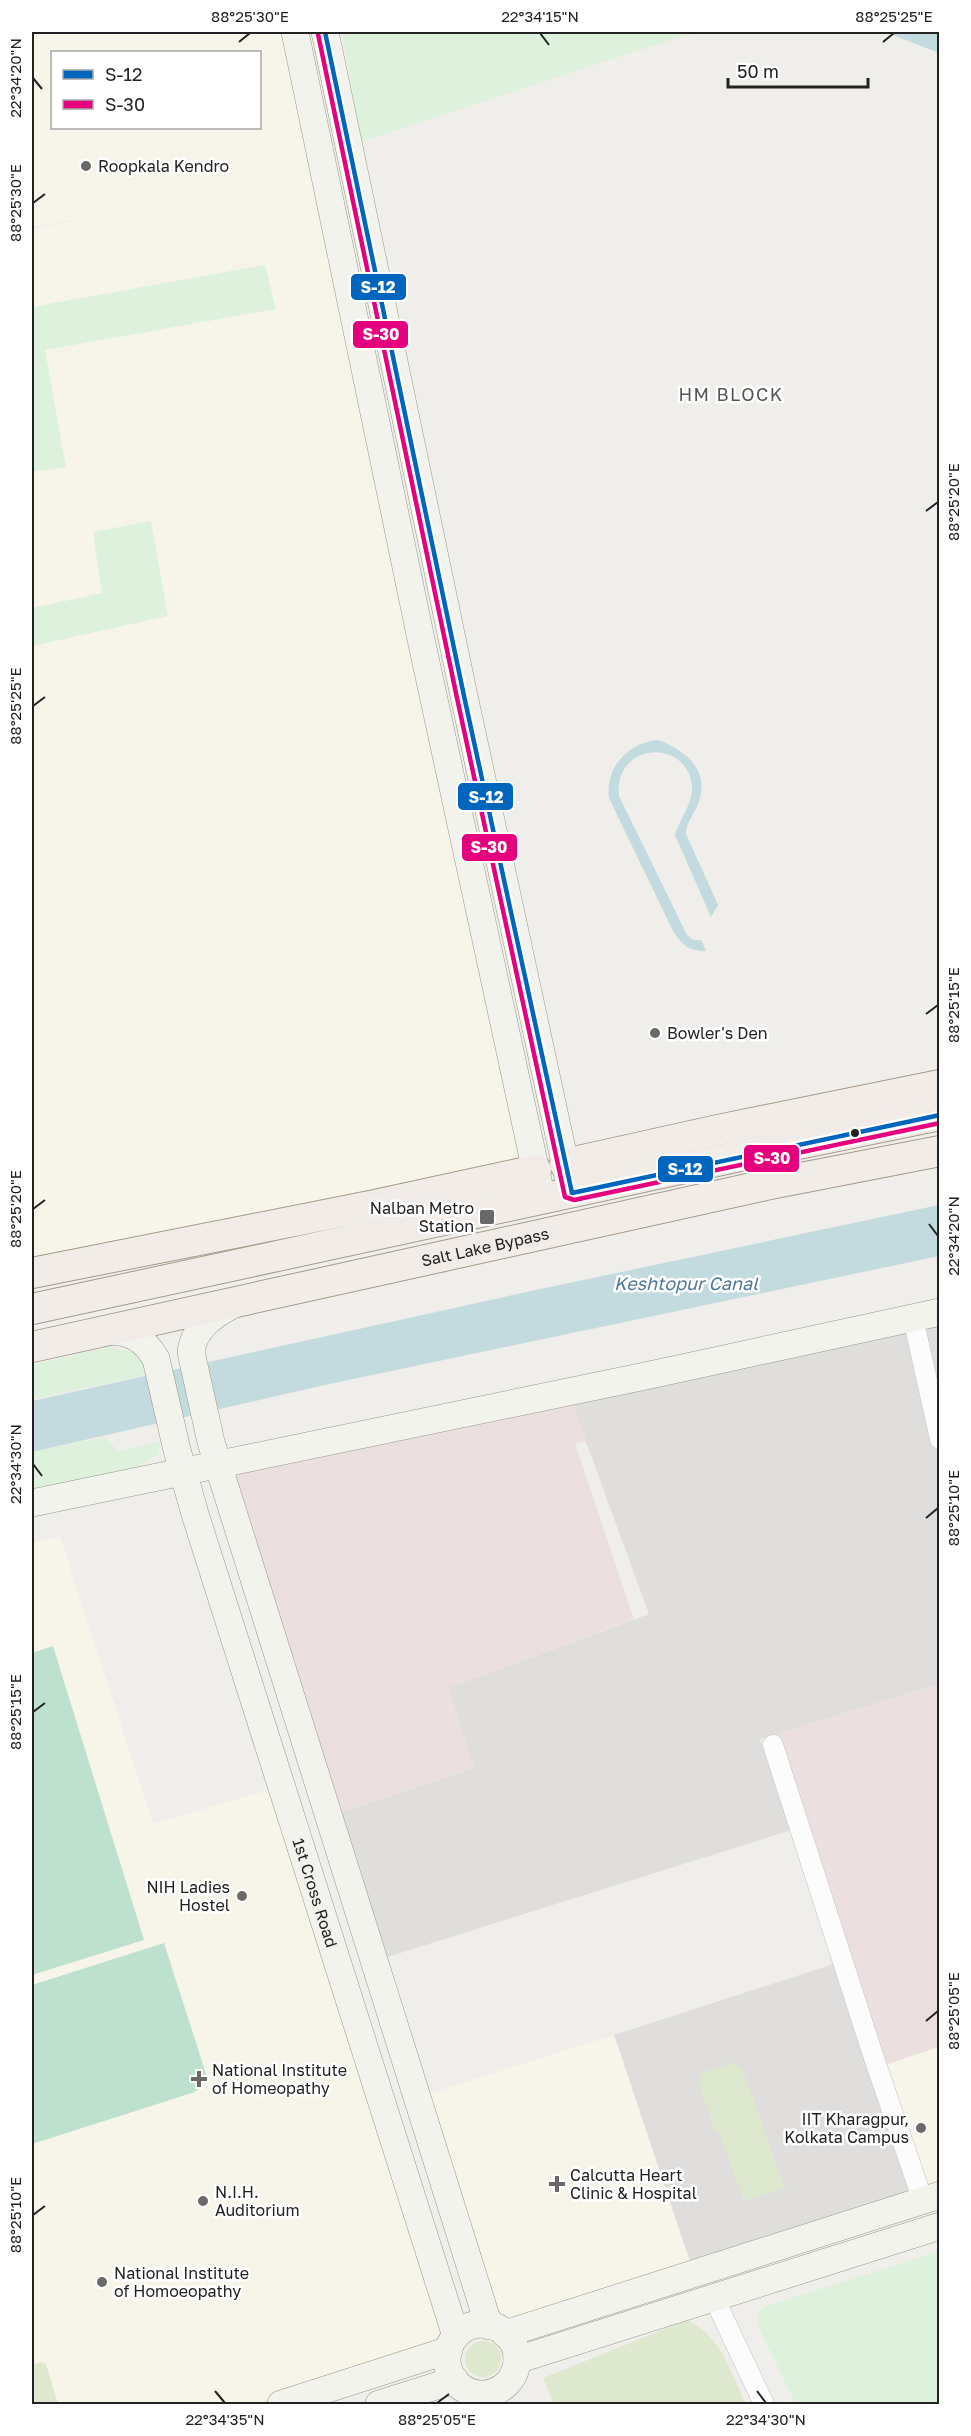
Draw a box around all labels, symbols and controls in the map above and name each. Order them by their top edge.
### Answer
text: 88°25'30"E [211,7,289,25]
text: 22°34'15"N [501,7,579,25]
text: 88°25'25"E [855,7,933,25]
text: 22°34'20"N [6,38,24,118]
legend [51,51,261,129]
scale bar [728,51,868,89]
text: 50 m [737,60,779,82]
text: S-12 [105,63,143,85]
text: S-30 [105,93,145,115]
place label: Roopkala Kendro [98,156,229,176]
marker: Roopkala Kendro [79,159,93,173]
text: 88°25'30"E [6,164,24,242]
line badge: S-12 [350,273,407,301]
text: S-12 [361,277,396,297]
line badge: S-30 [352,320,409,349]
text: S-30 [363,324,399,344]
district label: HM BLOCK [678,383,784,405]
text: 88°25'20"E [944,463,962,541]
text: 88°25'25"E [6,667,24,745]
line badge: S-12 [457,782,514,811]
text: S-12 [469,787,504,807]
line badge: S-30 [461,833,518,862]
text: S-30 [471,837,507,857]
text: 88°25'15"E [944,967,962,1043]
place label: Bowler's Den [667,1023,768,1043]
marker: Bowler's Den [648,1026,662,1040]
unlabelled marker [849,1127,861,1139]
line badge: S-30 [743,1144,800,1173]
text: S-30 [754,1148,790,1168]
line badge: S-12 [657,1155,714,1183]
text: S-12 [668,1159,703,1179]
text: 88°25'20"E [6,1170,24,1248]
text: 22°34'20"N [944,1196,962,1276]
place label: Nalban Metro Station [370,1198,474,1236]
marker: Nalban Metro Station [478,1208,496,1226]
street label: Salt Lake Bypass [419,1223,551,1271]
water label: Keshtopur Canal [614,1272,759,1294]
text: 22°34'30"N [6,1424,24,1504]
text: 88°25'10"E [944,1470,962,1546]
text: 88°25'15"E [6,1674,24,1750]
street label: 1st Cross Road [289,1836,342,1950]
place label: NIH Ladies Hostel [146,1877,230,1915]
marker: NIH Ladies Hostel [235,1889,249,1903]
text: 88°25'05"E [944,1972,962,2050]
place label: National Institute of Homeopathy [212,2060,347,2098]
marker: National Institute of Homeopathy [190,2070,208,2088]
place label: IIT Kharagpur, Kolkata Campus [784,2109,909,2147]
marker: IIT Kharagpur, Kolkata Campus [914,2121,928,2135]
place label: Calcutta Heart Clinic & Hospital [570,2165,697,2203]
marker: Calcutta Heart Clinic & Hospital [548,2175,566,2193]
text: 88°25'10"E [6,2177,24,2253]
place label: N.I.H. Auditorium [215,2182,300,2220]
marker: N.I.H. Auditorium [196,2194,210,2208]
place label: National Institute of Homoeopathy [114,2263,249,2301]
marker: National Institute of Homoeopathy [95,2275,109,2289]
text: 22°34'35"N [185,2410,265,2428]
text: 88°25'05"E [398,2410,476,2428]
text: 22°34'30"N [726,2410,806,2428]

